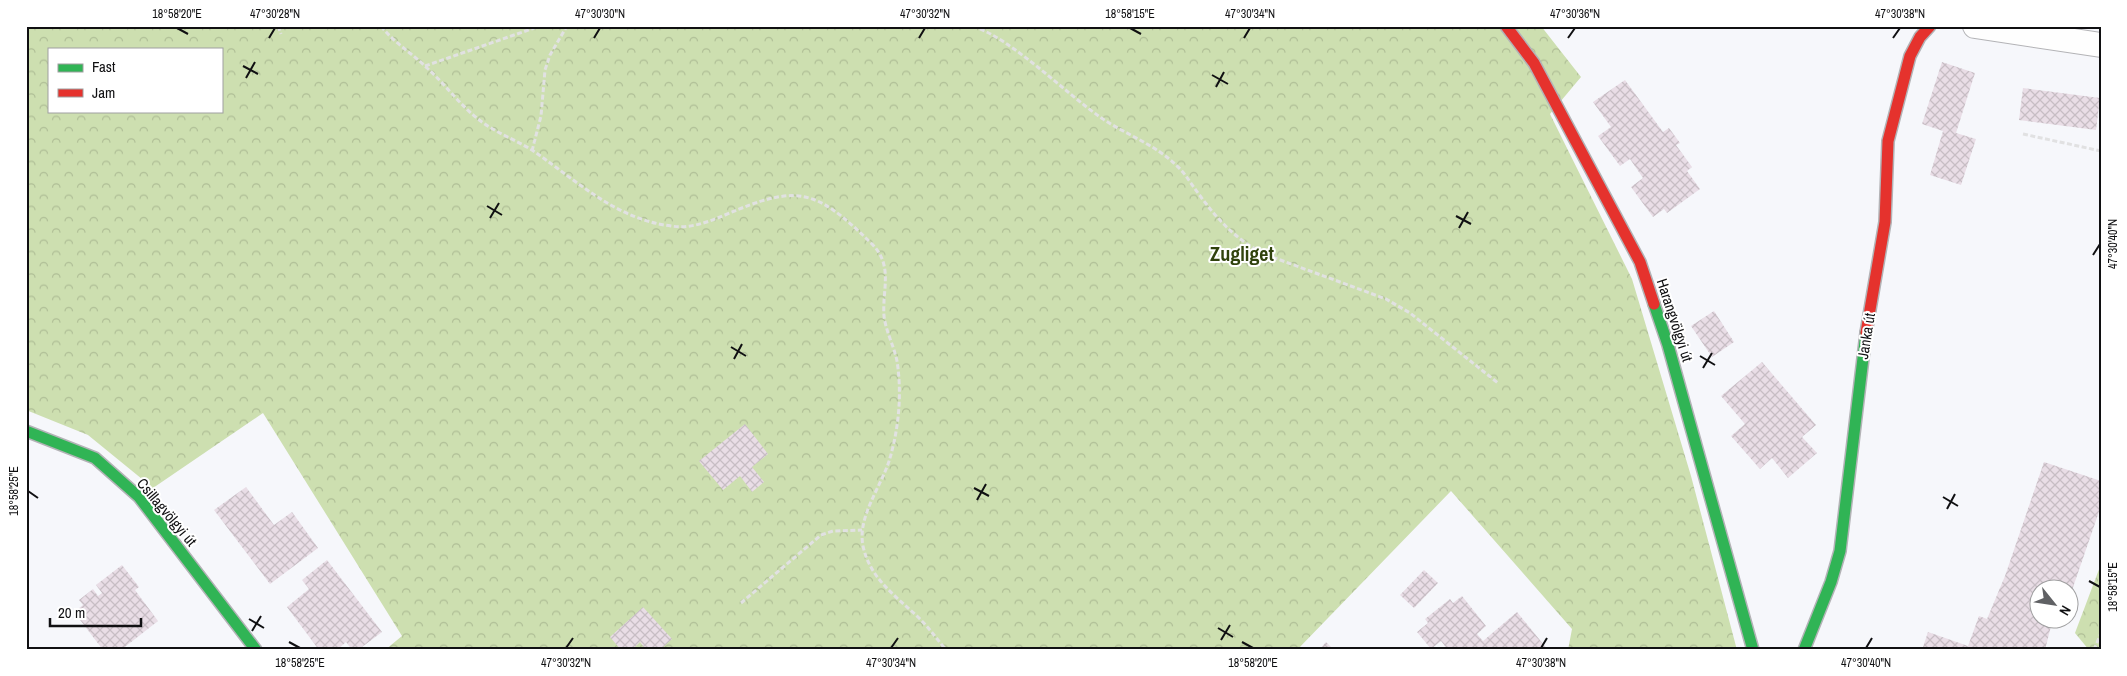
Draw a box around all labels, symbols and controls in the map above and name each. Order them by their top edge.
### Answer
text: 18°58'20"E [152,6,202,22]
text: 47°30'28"N [250,6,300,22]
text: 47°30'30"N [575,6,625,22]
text: 47°30'32"N [900,6,950,22]
text: 18°58'15"E [1105,6,1155,22]
text: 47°30'34"N [1225,6,1275,22]
text: 47°30'36"N [1550,6,1600,22]
text: 47°30'38"N [1875,6,1925,22]
legend [48,48,222,112]
text: Fast [92,56,116,77]
text: Jam [92,82,115,103]
text: 47°30'40"N [2105,219,2121,269]
district label: Zugliget [1210,240,1274,267]
street label: Harangvölgyi út [1652,276,1698,365]
street label: Janka út [1852,311,1880,361]
text: 18°58'25"E [6,466,22,516]
street label: Csillagvölgyi út [132,473,202,551]
text: 18°58'15"E [2105,562,2121,612]
north arrow [2030,578,2080,628]
scale bar [50,596,141,628]
text: 20 m [58,602,85,623]
text: N [2055,602,2075,619]
text: 18°58'25"E [275,655,325,671]
text: 47°30'32"N [541,655,591,671]
text: 47°30'34"N [866,655,916,671]
text: 18°58'20"E [1228,655,1278,671]
text: 47°30'38"N [1516,655,1566,671]
text: 47°30'40"N [1841,655,1891,671]

